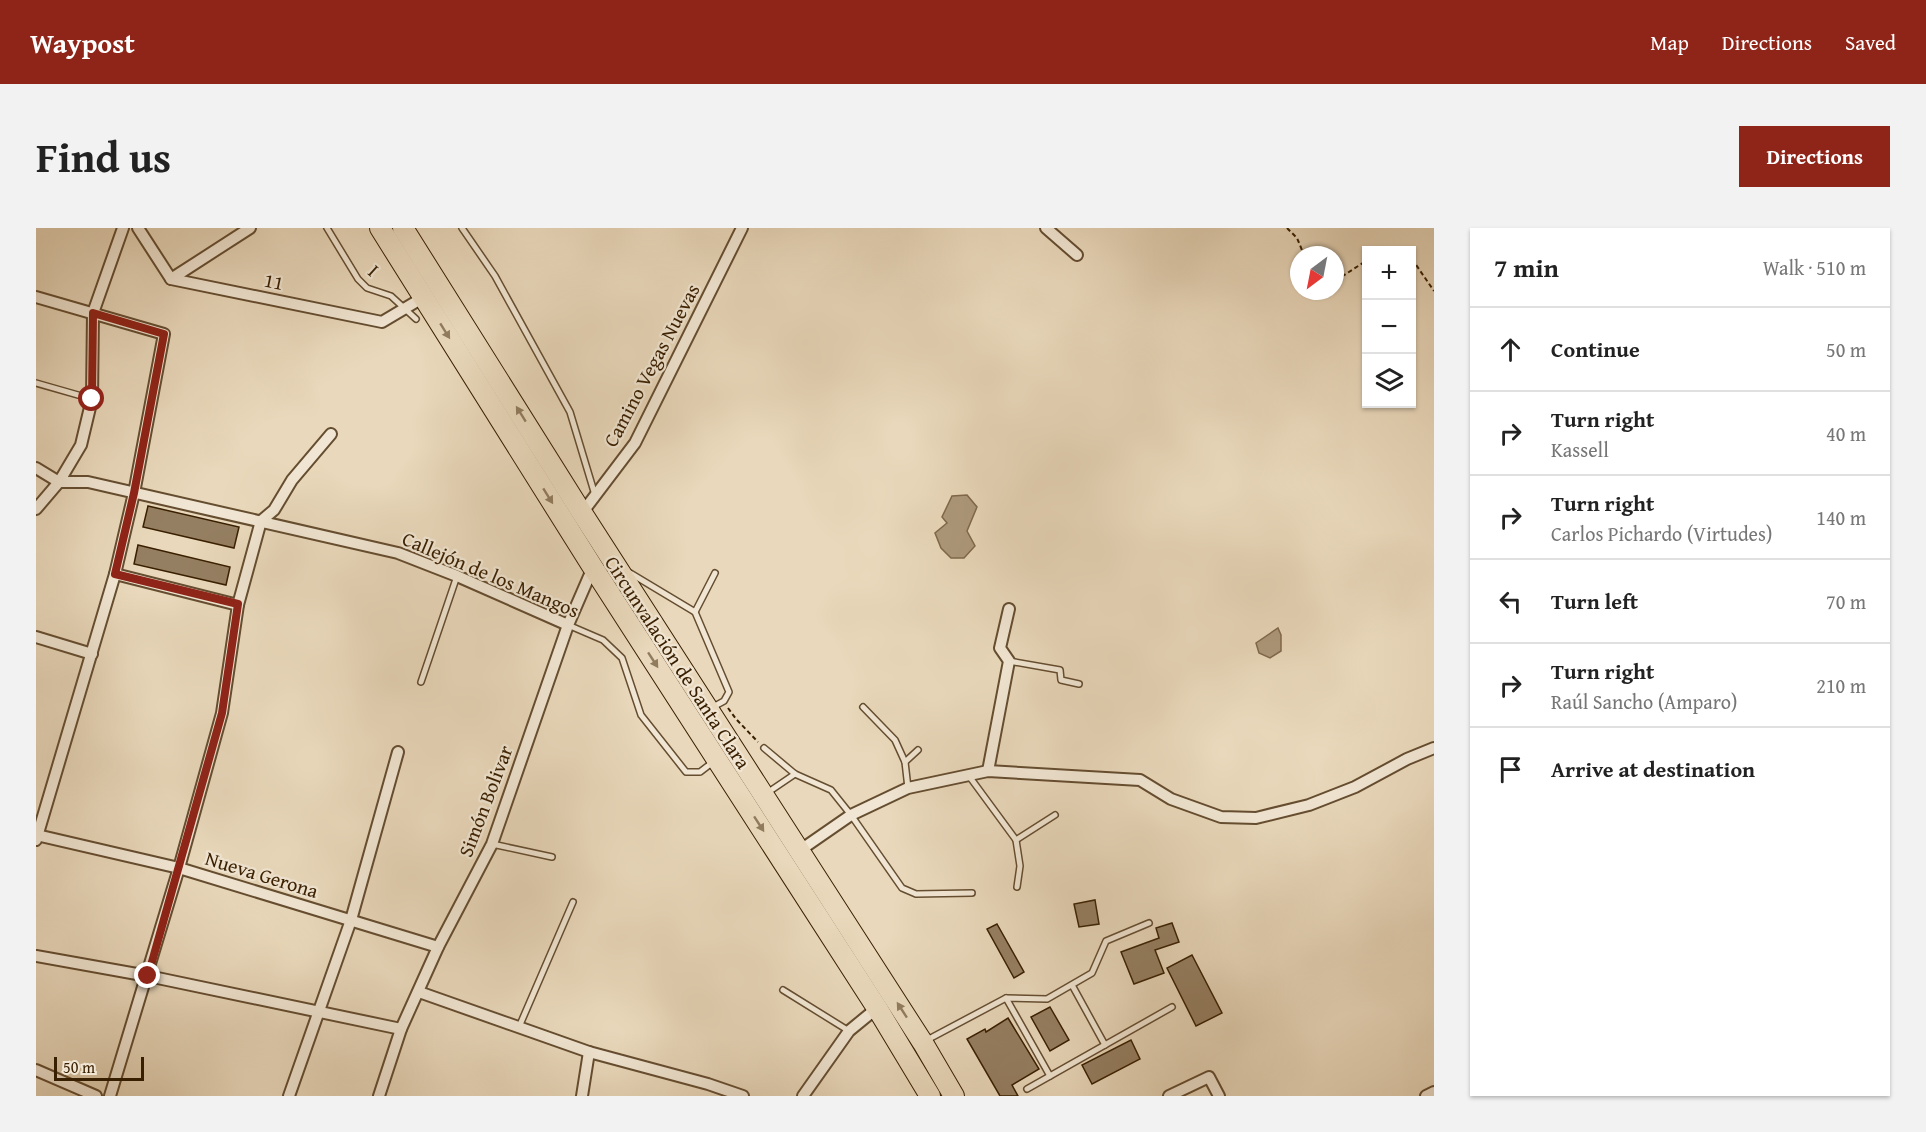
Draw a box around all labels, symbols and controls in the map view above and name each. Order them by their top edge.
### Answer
text: Waypost [30,22,135,63]
text: Map [1650,27,1689,58]
text: Directions [1722,27,1812,58]
text: Saved [1845,27,1896,58]
text: Find us [36,126,171,187]
button: Directions [1739,126,1890,187]
north arrow [1290,246,1344,300]
map controls [1362,246,1416,408]
button: + [1362,246,1416,300]
text: 7 min [1494,248,1559,287]
text: Walk · 510 m [1763,253,1866,282]
street label: I [362,257,386,283]
street label: 11 [262,265,286,297]
street label: Camino Vegas Nuevas [596,278,706,452]
button: − [1362,300,1416,354]
one-way arrow [439,323,450,339]
icon: ahead [1494,333,1527,366]
text: Continue [1551,333,1640,365]
text: 50 m [1826,335,1866,364]
button: layers [1362,354,1416,408]
route start [78,385,104,411]
text: Turn right [1551,403,1654,435]
one-way arrow [515,406,526,423]
icon: right [1494,417,1527,450]
text: 40 m [1826,419,1866,448]
text: Kassell [1551,435,1609,464]
text: Turn right [1551,487,1654,519]
one-way arrow [543,488,554,504]
icon: right [1494,501,1527,534]
text: 140 m [1816,503,1866,532]
text: Carlos Pichardo (Virtudes) [1551,519,1772,548]
street label: Callejón de los Mangos [398,524,584,624]
street label: Circunvalación de Santa Clara [598,550,758,775]
icon: left [1494,585,1527,618]
text: Turn left [1551,585,1638,617]
text: 70 m [1826,587,1866,616]
one-way arrow [647,652,659,668]
text: Turn right [1551,655,1654,687]
icon: right [1494,669,1527,702]
text: 210 m [1816,671,1866,700]
text: Raúl Sancho (Amparo) [1551,687,1737,716]
street label: Simón Bolivar [450,741,520,861]
icon: arrive [1494,753,1527,786]
text: Arrive at destination [1551,753,1755,785]
one-way arrow [753,816,764,832]
street label: Nueva Gerona [202,843,323,905]
route end [134,962,160,988]
one-way arrow [897,1002,908,1018]
scale bar [54,1054,144,1082]
text: 50 m [63,1055,95,1079]

